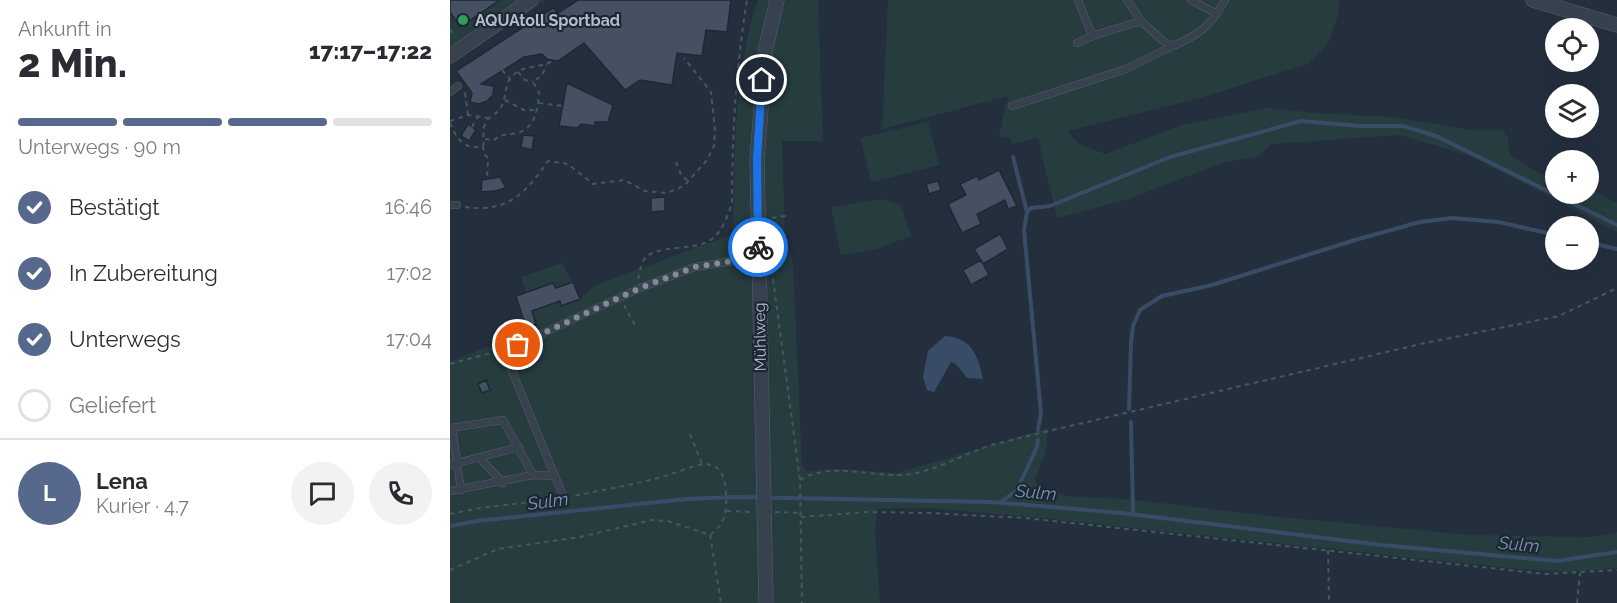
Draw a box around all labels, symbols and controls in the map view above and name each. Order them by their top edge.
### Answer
place label: AQUAtoll Sportbad [475,11,620,30]
marker: AQUAtoll Sportbad [456,13,470,27]
text: Ankunft in [18,17,112,41]
map controls [1545,18,1599,270]
button: locate [1545,18,1599,72]
text: 17:17–17:22 [309,38,432,64]
text: 2 Min. [18,40,127,86]
pin [736,54,787,105]
icon: home [745,63,778,96]
button: layers [1545,84,1599,138]
text: Unterwegs · 90 m [18,135,181,159]
button: + [1545,150,1599,204]
icon: check [18,191,51,224]
text: Bestätigt [69,194,160,220]
text: 16:46 [385,195,432,219]
button: − [1545,216,1599,270]
courier [728,217,788,277]
icon: bike [742,231,775,264]
icon: check [18,257,51,290]
text: In Zubereitung [69,260,218,286]
text: 17:02 [386,261,432,285]
street label: Mühlweg [750,302,770,372]
pin [492,319,543,370]
icon: check [18,323,51,356]
text: Unterwegs [69,326,181,352]
text: 17:04 [386,327,432,351]
icon: bag [501,328,534,361]
text: Geliefert [69,392,156,418]
button: chat [291,462,354,525]
button: phone [369,462,432,525]
text: Lena [96,468,148,494]
text: L [43,480,56,506]
water label: Sulm [1014,480,1057,504]
water label: Sulm [525,488,570,514]
text: Kurier · 4.7 [96,494,189,518]
water label: Sulm [1497,532,1540,556]

